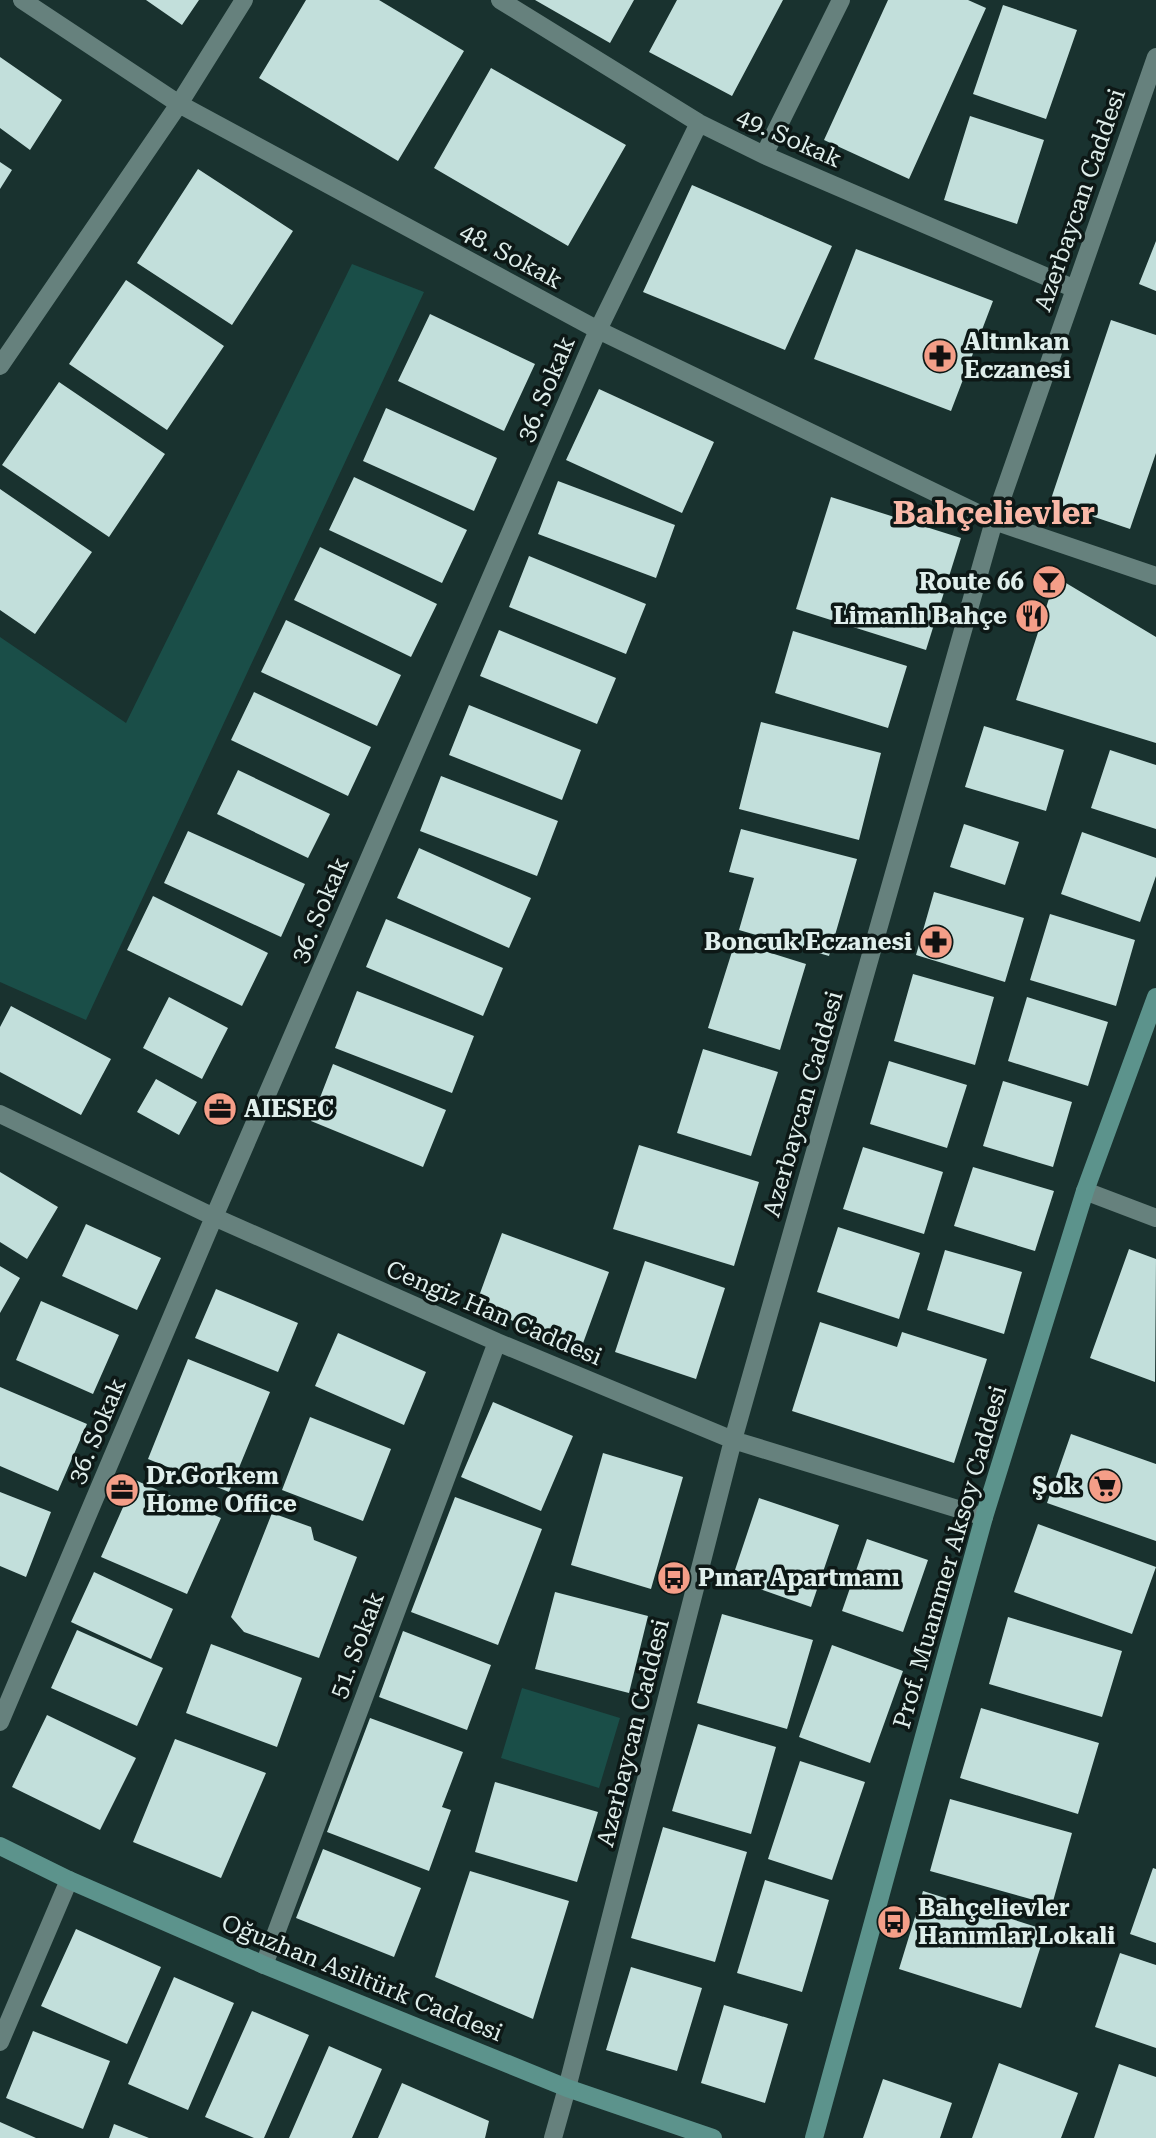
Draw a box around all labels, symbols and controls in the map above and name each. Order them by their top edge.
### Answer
street label: Azerbaycan Caddesi [1029,85,1131,315]
street label: 49. Sokak [732,102,846,174]
street label: 48. Sokak [455,217,567,295]
place label: Altınkan Eczanesi [964,328,1071,384]
street label: 36. Sokak [511,332,581,446]
pharmacy icon: Altınkan Eczanesi [921,337,959,375]
district label: Bahçelievler [893,494,1095,532]
bar icon: Route 66 [1030,563,1068,601]
place label: Route 66 [919,568,1024,596]
restaurant icon: Limanlı Bahçe [1013,597,1051,635]
place label: Limanlı Bahçe [833,602,1007,630]
street label: 36. Sokak [285,853,355,967]
pharmacy icon: Boncuk Eczanesi [917,923,955,961]
place label: Boncuk Eczanesi [704,928,912,956]
street label: Azerbaycan Caddesi [757,988,849,1220]
office icon: AIESEC [201,1090,239,1128]
place label: AIESEC [244,1095,334,1123]
street label: Cengiz Han Caddesi [382,1255,607,1371]
street label: 36. Sokak [62,1374,132,1488]
street label: Prof. Muammer Aksoy Caddesi [888,1382,1013,1732]
place label: Dr.Gorkem Home Office [146,1462,297,1518]
supermarket icon: Şok [1086,1467,1124,1505]
office icon: Dr.Gorkem Home Office [103,1471,141,1509]
place label: Şok [1032,1472,1080,1500]
bus stop icon: Pınar Apartmanı [655,1559,693,1597]
place label: Pınar Apartmanı [698,1564,900,1592]
street label: 51. Sokak [324,1588,390,1702]
street label: Azerbaycan Caddesi [591,1616,675,1850]
place label: Bahçelievler Hanımlar Lokali [918,1894,1115,1950]
bus stop icon: Bahçelievler Hanımlar Lokali [875,1903,913,1941]
street label: Oğuzhan Asiltürk Caddesi [217,1909,507,2047]

